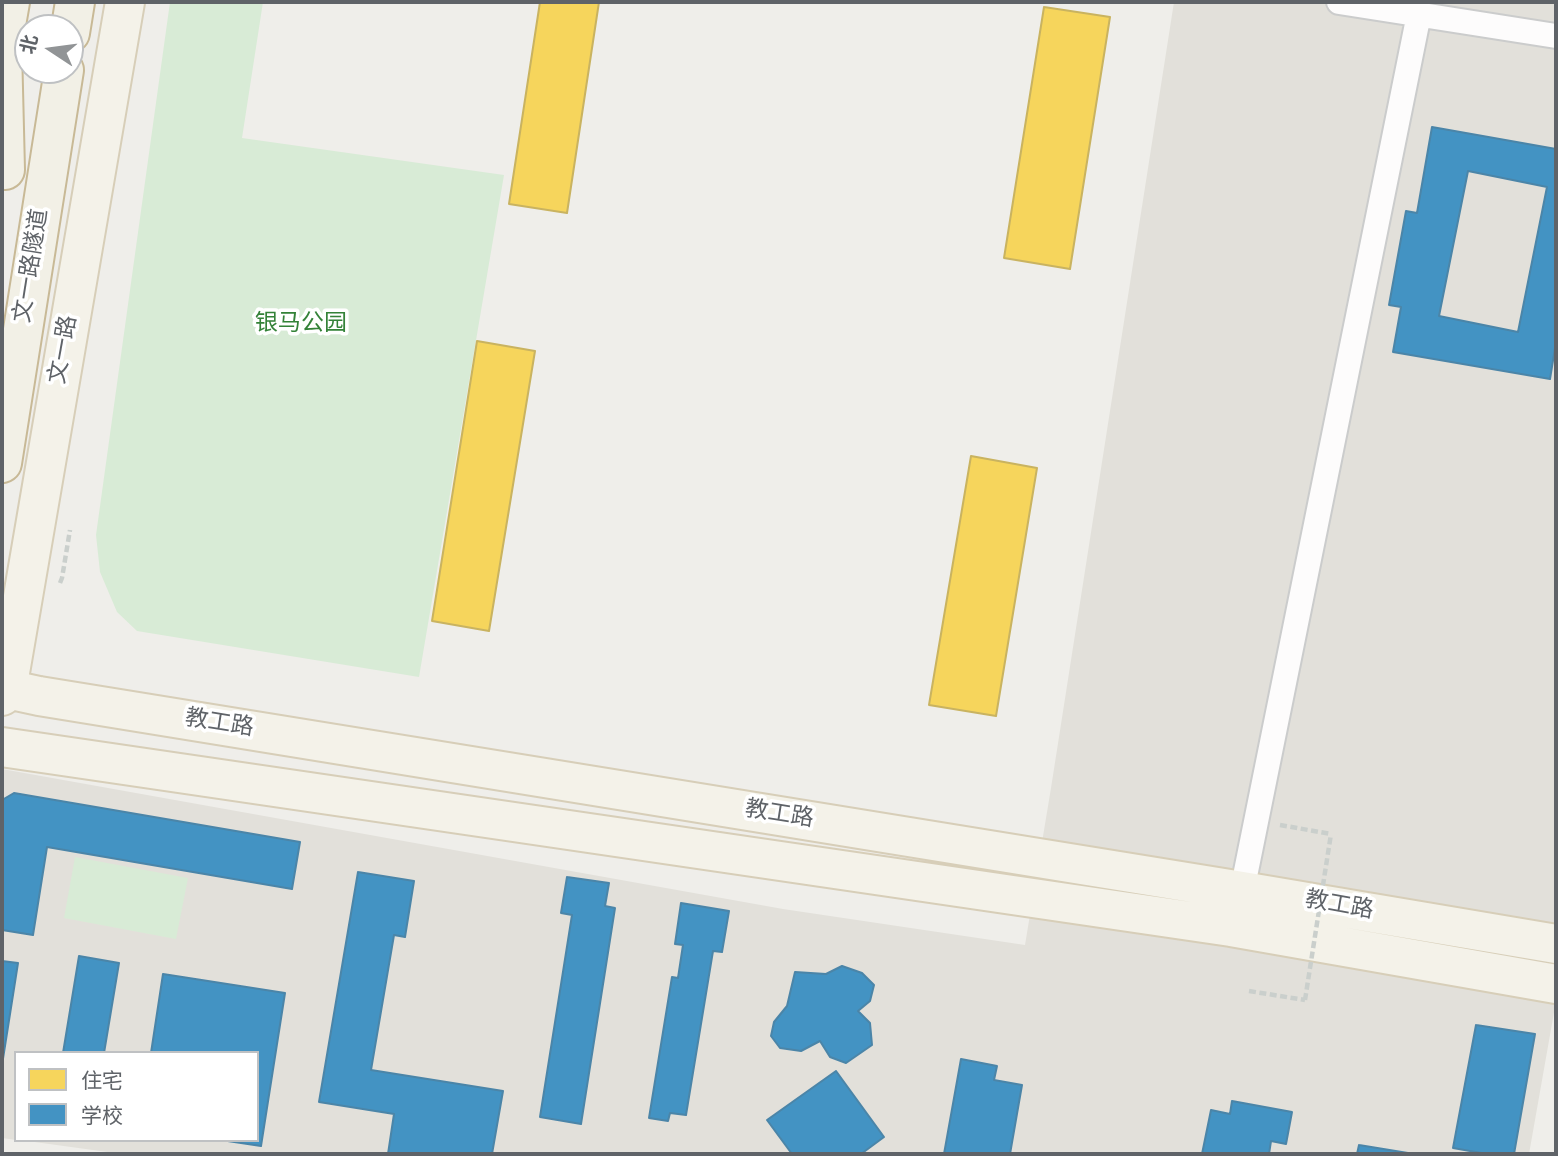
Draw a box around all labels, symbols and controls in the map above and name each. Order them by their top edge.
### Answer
north arrow [14,14,84,84]
text: 北 [17,33,44,57]
street label: 文一路隧道 [10,207,56,325]
park label: 银马公园 [255,311,347,339]
street label: 文一路 [45,314,85,386]
street label: 教工路 [183,706,255,744]
street label: 教工路 [743,797,815,835]
street label: 教工路 [1303,887,1375,927]
legend [14,1051,259,1142]
text: 住宅 [81,1069,123,1096]
text: 学校 [81,1104,123,1131]

